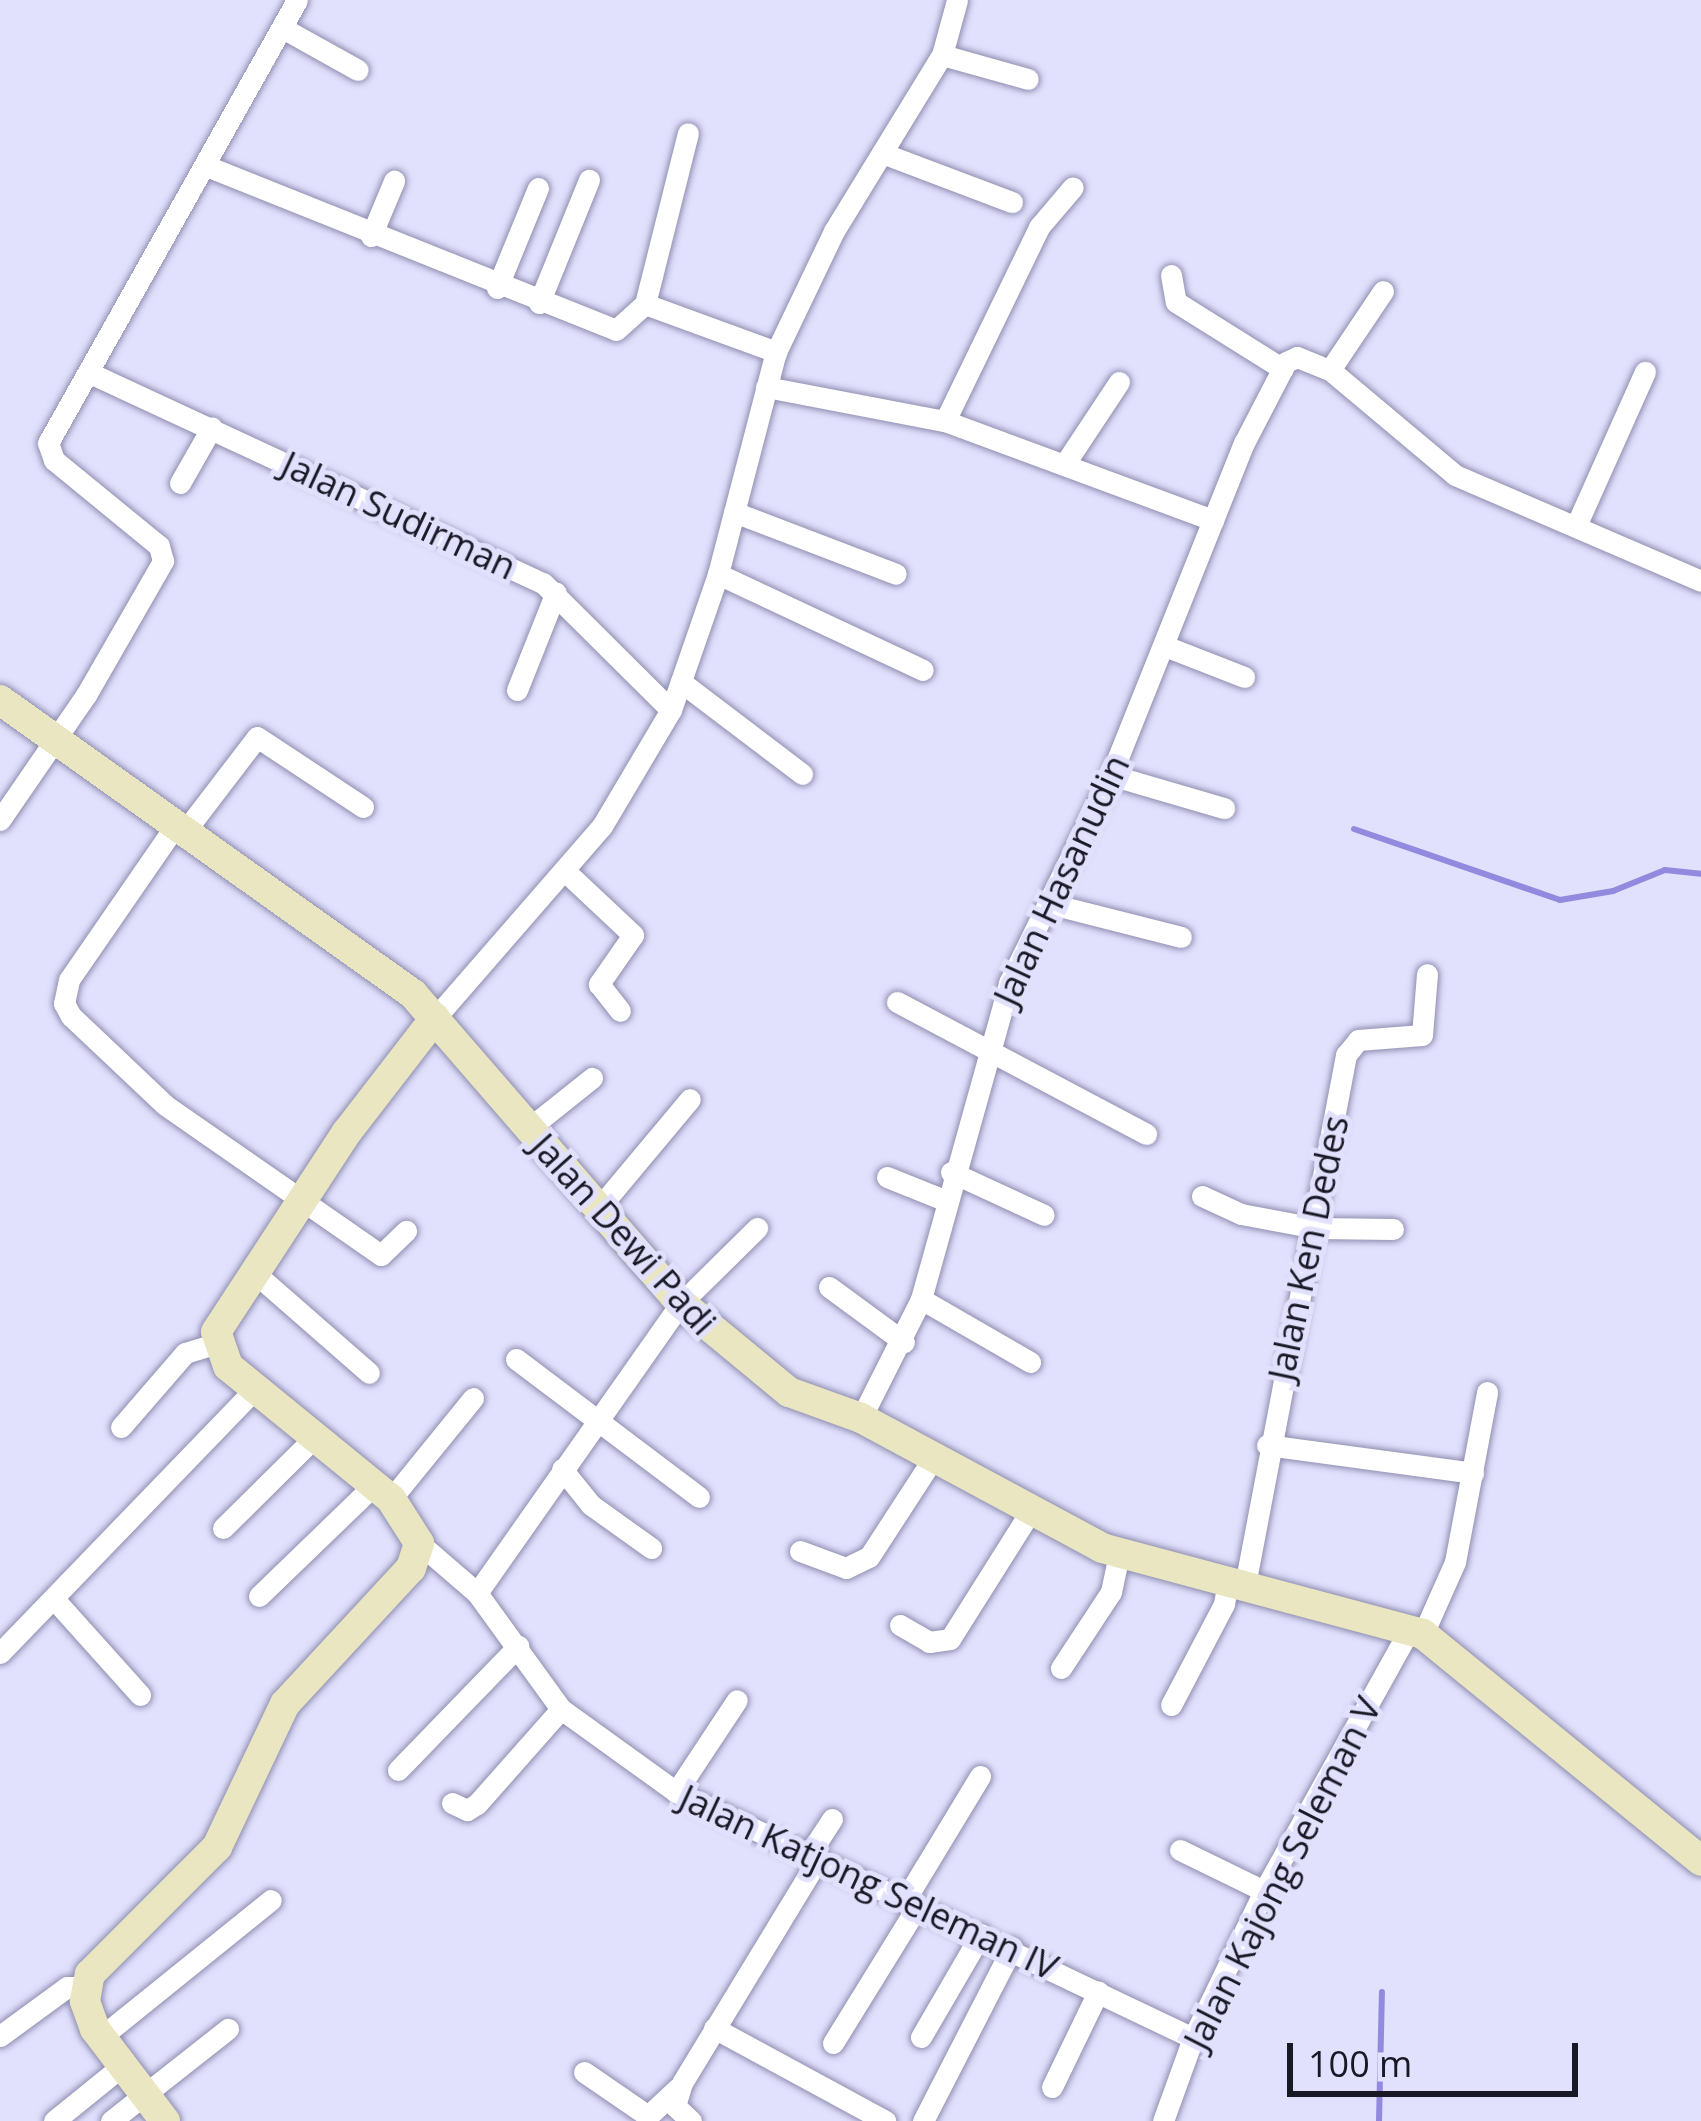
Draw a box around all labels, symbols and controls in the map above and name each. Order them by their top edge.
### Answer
street label: Jalan Sudirman [275,442,523,588]
street label: Jalan Hasanudin [984,748,1138,1012]
street label: Jalan Ken Dedes [1259,1112,1357,1384]
street label: Jalan Dewi Padi [522,1125,726,1343]
street label: Jalan Kajong Seleman V [1174,1690,1390,2056]
street label: Jalan Katjong Seleman IV [673,1775,1065,1989]
scale bar [1293,2019,1584,2093]
text: 100 m [1308,2039,1412,2088]

